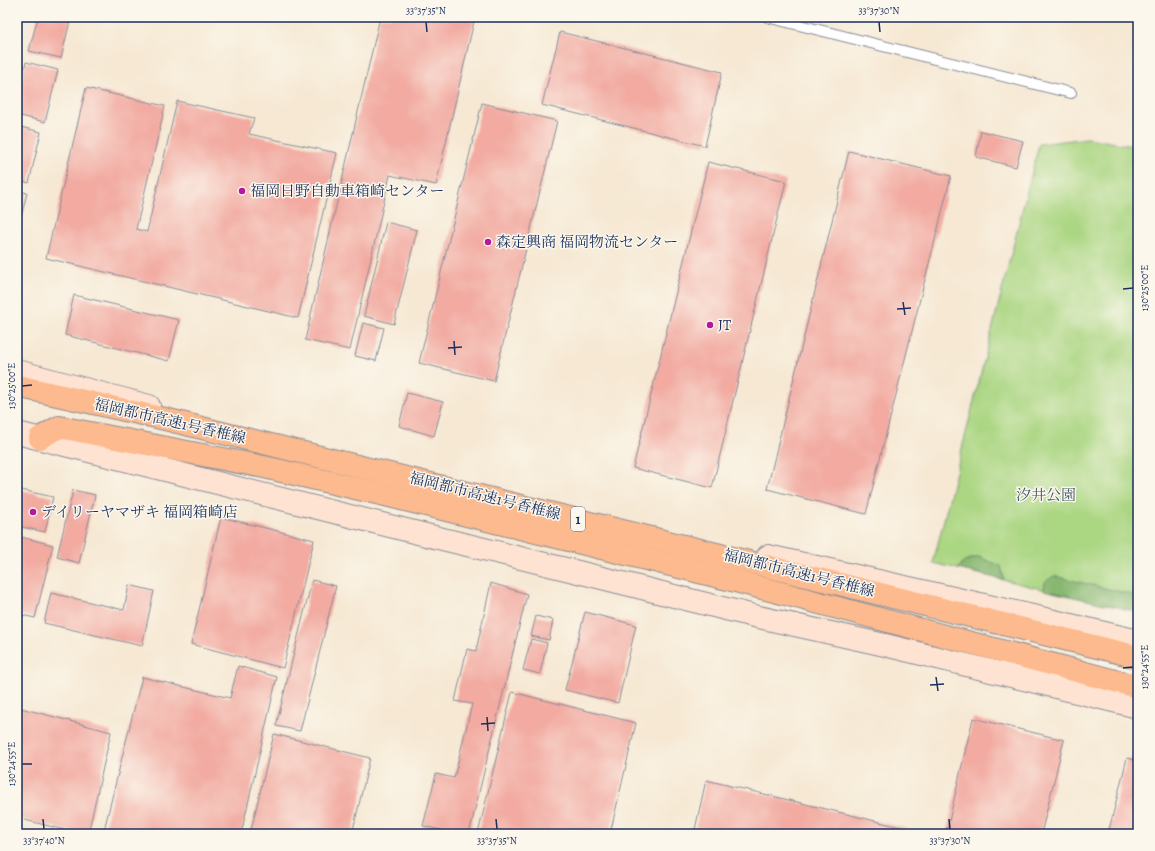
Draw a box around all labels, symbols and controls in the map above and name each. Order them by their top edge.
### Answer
text: 33°37'35"N [406,4,446,17]
text: 33°37'30"N [858,4,900,17]
place label: 福岡日野自動車箱崎センター [250,181,444,201]
marker: 福岡日野自動車箱崎センター [237,186,247,196]
place label: 森定興商 福岡物流センター [496,232,678,252]
marker: 森定興商 福岡物流センター [483,237,493,247]
text: 130°25'00"E [1138,265,1151,311]
place label: JT [718,315,732,335]
marker: JT [705,320,715,330]
text: 130°25'00"E [5,363,18,409]
street label: 福岡都市高速1号香椎線 [92,394,248,448]
street label: 福岡都市高速1号香椎線 [407,468,563,524]
park label: 汐井公園 [1016,485,1076,505]
place label: デイリーヤマザキ 福岡箱崎店 [41,502,238,522]
marker: デイリーヤマザキ 福岡箱崎店 [28,507,38,517]
road number: 1 [571,507,585,531]
street label: 福岡都市高速1号香椎線 [721,545,877,601]
text: 130°24'55"E [1138,645,1151,689]
text: 130°24'55"E [5,742,18,786]
text: 33°37'40"N [23,834,65,847]
text: 33°37'35"N [477,834,517,847]
text: 33°37'30"N [929,834,971,847]

